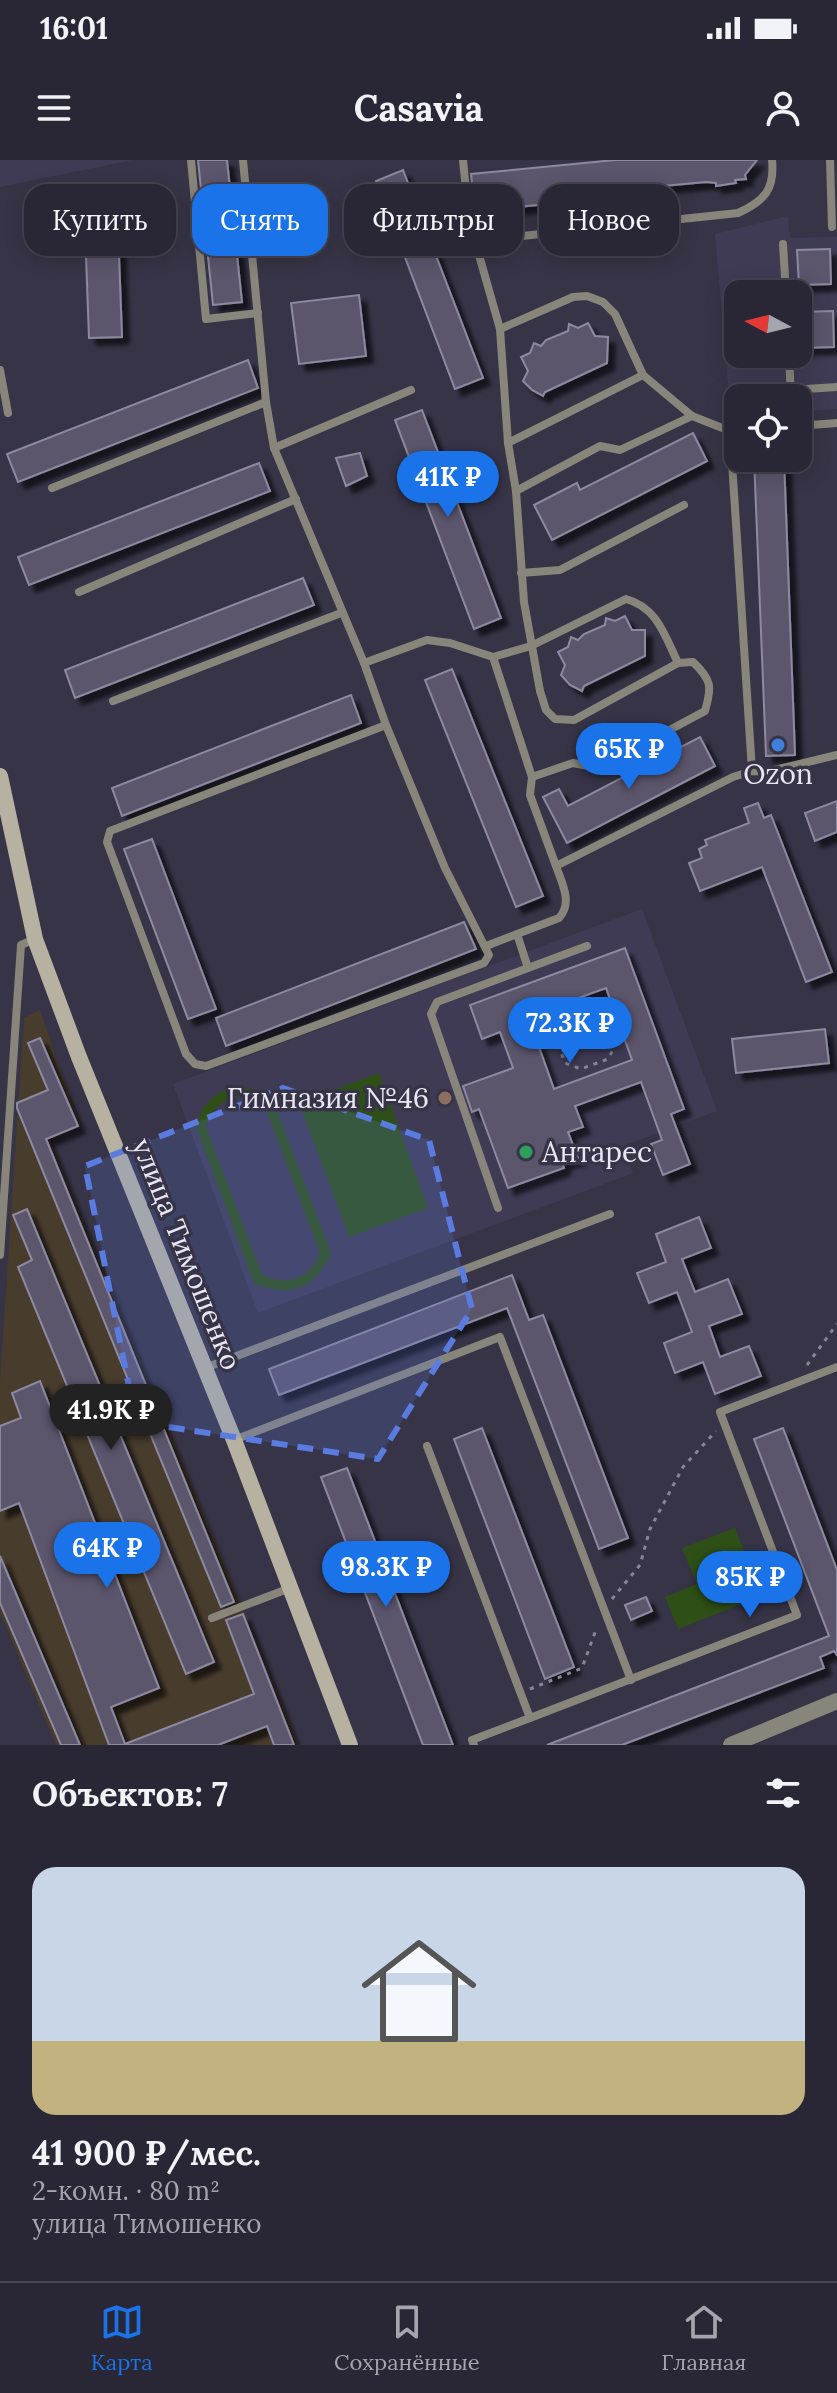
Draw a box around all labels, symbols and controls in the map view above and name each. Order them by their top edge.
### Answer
text: 16:01 [40,9,108,47]
text: Casavia [354,85,483,131]
icon: menu [32,86,76,130]
icon: person [761,86,805,130]
chip: Купить [24,184,176,256]
chip: Снять [192,184,328,256]
chip: Фильтры [344,184,523,256]
chip: Новое [539,184,679,256]
north arrow [724,280,812,368]
map controls [724,280,812,472]
button: locate [724,384,812,472]
pin: 41K ₽ [392,451,504,519]
text: 41K ₽ [415,460,481,493]
pin: 65K ₽ [573,723,685,791]
text: 65K ₽ [594,732,664,765]
marker: Ozon [769,736,787,754]
place label: Ozon [743,756,813,792]
pin: 72.3K ₽ [496,997,644,1065]
text: 72.3K ₽ [526,1006,614,1039]
place label: Гимназия №46 [227,1080,429,1116]
marker: Гимназия №46 [436,1089,454,1107]
street label: улица Тимошенко [124,1133,250,1375]
place label: Антарес [541,1134,652,1170]
marker: Антарес [517,1143,535,1161]
pin: 41.9K ₽ [37,1384,185,1452]
text: 41.9K ₽ [67,1393,155,1426]
pin: 64K ₽ [51,1522,163,1590]
text: 64K ₽ [72,1531,142,1564]
pin: 98.3K ₽ [312,1541,460,1609]
text: 98.3K ₽ [340,1550,432,1583]
pin: 85K ₽ [694,1551,806,1619]
text: 85K ₽ [715,1560,785,1593]
icon: filters [761,1771,805,1815]
text: Объектов: 7 [32,1772,228,1815]
icon: home [347,1919,491,2063]
text: 41 900 ₽/мес. [32,2131,261,2174]
text: 2-комн. · 80 m² [32,2174,220,2207]
text: улица Тимошенко [32,2207,261,2240]
tab: Карта [91,2300,153,2376]
tab: Сохранённые [334,2300,480,2376]
tab: Главная [661,2300,746,2376]

